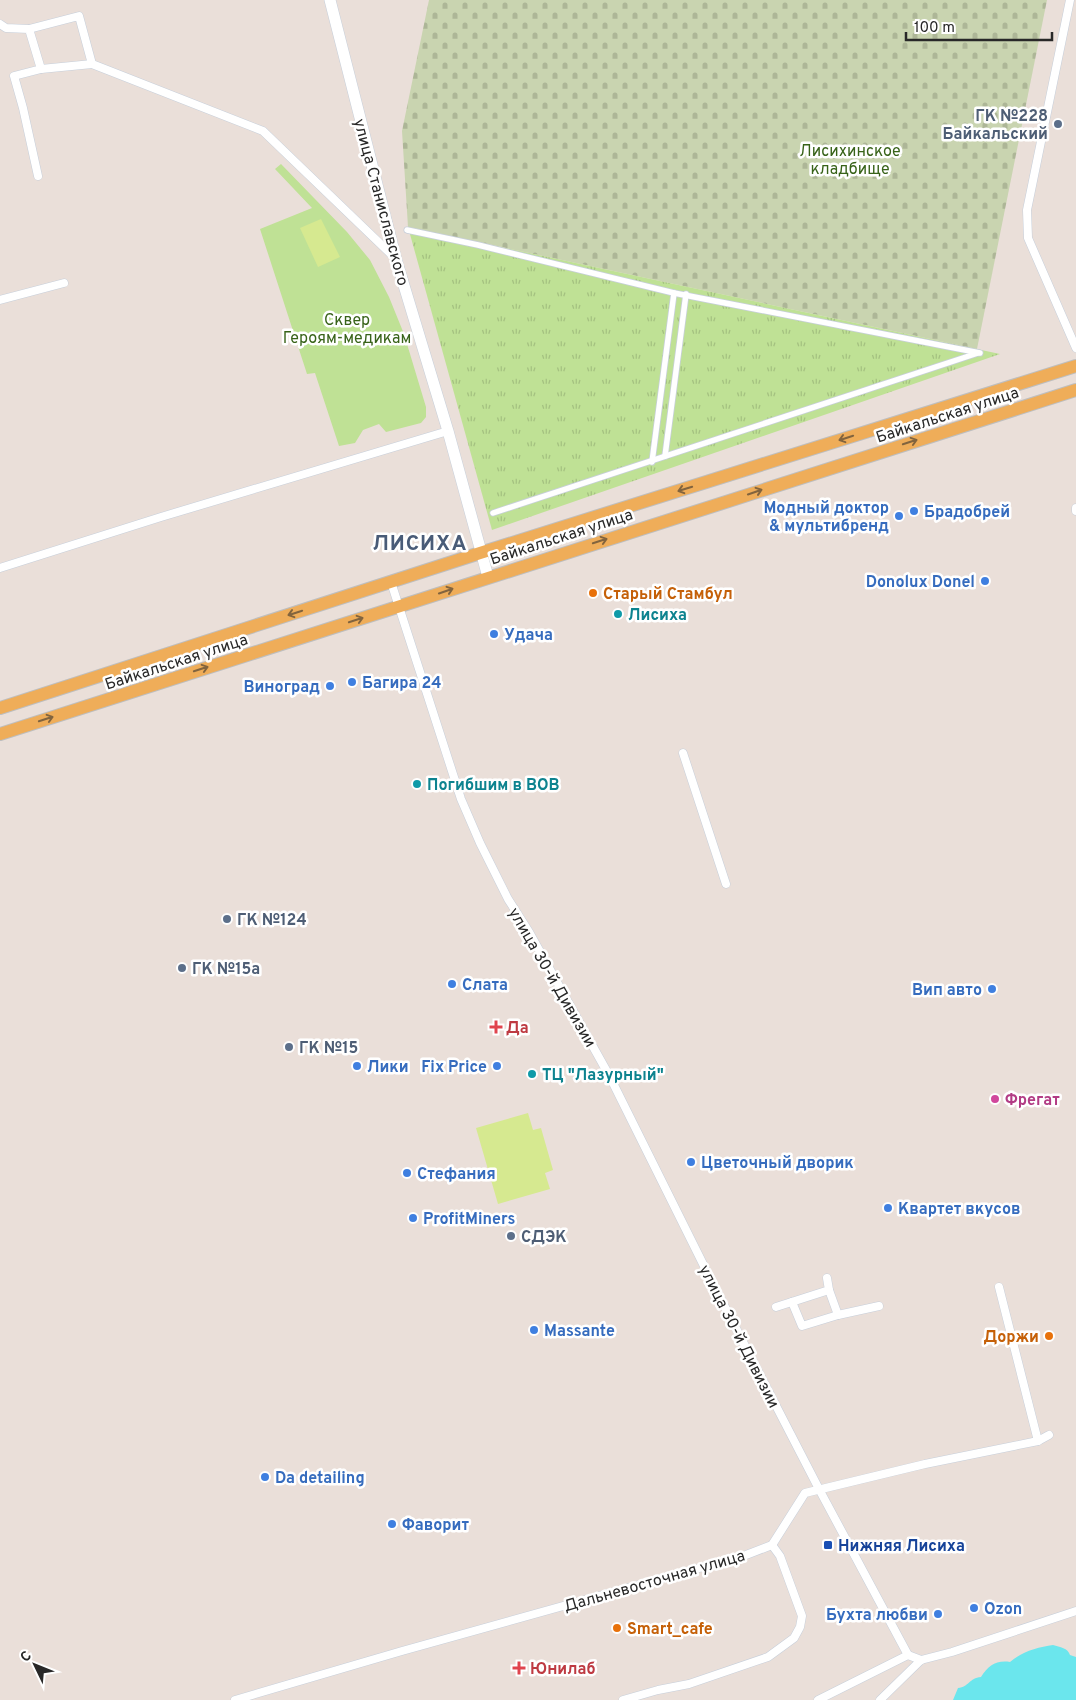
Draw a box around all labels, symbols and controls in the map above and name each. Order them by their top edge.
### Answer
scale bar [906,10,1052,42]
text: 100 m [914,19,955,38]
place label: ГК №228 Байкальский [943,107,1048,145]
street label: улица Станиславского [348,117,412,288]
marker: ГК №228 Байкальский [1052,118,1064,130]
park label: Лисихинское кладбище [799,142,901,180]
park label: Сквер Героям-медикам [283,311,411,349]
street label: Байкальская улица [874,383,1022,448]
one-way arrow [838,434,854,444]
one-way arrow [902,437,918,447]
one-way arrow [678,485,694,494]
one-way arrow [747,487,762,496]
place label: Модный доктор & мультибренд [763,499,889,537]
place label: Брадобрей [924,503,1010,523]
street label: Байкальская улица [488,505,636,570]
marker: Брадобрей [908,505,920,517]
marker: Модный доктор & мультибренд [893,510,905,522]
district label: ЛИСИХА [372,531,468,558]
one-way arrow [592,536,608,545]
place label: Donolux Donel [866,573,975,593]
marker: Donolux Donel [979,575,991,587]
place label: Старый Стамбул [603,585,733,605]
one-way arrow [437,586,453,595]
marker: Старый Стамбул [587,587,599,599]
place label: Лисиха [628,606,687,626]
marker: Лисиха [612,608,624,620]
one-way arrow [288,609,303,618]
one-way arrow [348,615,364,625]
place label: Удача [504,626,553,646]
marker: Удача [488,628,500,640]
street label: Байкальская улица [103,630,251,695]
one-way arrow [193,664,209,674]
place label: Багира 24 [362,674,442,694]
marker: Багира 24 [346,676,358,688]
place label: Виноград [243,678,320,698]
marker: Виноград [324,680,336,692]
one-way arrow [38,713,54,723]
place label: Погибшим в ВОВ [427,776,560,796]
marker: Погибшим в ВОВ [411,778,423,790]
street label: улица 30-й Дивизии [503,904,599,1052]
place label: ГК №124 [237,911,307,931]
marker: ГК №124 [221,913,233,925]
place label: ГК №15а [192,960,260,980]
marker: ГК №15а [176,962,188,974]
place label: Слата [462,976,508,996]
marker: Слата [446,978,458,990]
place label: Вип авто [912,981,982,1001]
marker: Вип авто [986,983,998,995]
place label: Да [506,1019,529,1039]
marker: Да [490,1021,502,1033]
place label: ГК №15 [299,1039,358,1059]
marker: ГК №15 [283,1041,295,1053]
place label: Лики [367,1058,409,1078]
place label: Fix Price [421,1058,487,1078]
marker: Лики [351,1060,363,1072]
marker: Fix Price [491,1060,503,1072]
place label: ТЦ "Лазурный" [542,1066,664,1086]
marker: ТЦ "Лазурный" [526,1068,538,1080]
place label: Фрегат [1005,1091,1060,1111]
marker: Фрегат [989,1093,1001,1105]
place label: Цветочный дворик [701,1154,854,1174]
marker: Цветочный дворик [685,1156,697,1168]
place label: Стефания [417,1165,496,1185]
marker: Стефания [401,1167,413,1179]
place label: Квартет вкусов [898,1200,1021,1220]
marker: Квартет вкусов [882,1202,894,1214]
place label: ProfitMiners [423,1210,515,1230]
marker: ProfitMiners [407,1212,419,1224]
place label: СДЭК [521,1228,567,1248]
marker: СДЭК [505,1230,517,1242]
street label: улица 30-й Дивизии [693,1262,783,1412]
place label: Massante [544,1322,615,1342]
marker: Massante [528,1324,540,1336]
place label: Доржи [984,1328,1039,1348]
marker: Доржи [1043,1330,1055,1342]
place label: Da detailing [275,1469,365,1489]
marker: Da detailing [259,1471,271,1483]
place label: Фаворит [402,1516,469,1536]
marker: Фаворит [386,1518,398,1530]
place label: Нижняя Лисиха [838,1537,965,1557]
marker: Нижняя Лисиха [822,1539,834,1551]
street label: Дальневосточная улица [562,1546,747,1617]
place label: Ozon [984,1600,1022,1620]
marker: Ozon [968,1602,980,1614]
place label: Бухта любви [826,1606,928,1626]
marker: Бухта любви [932,1608,944,1620]
place label: Smart_cafe [627,1620,713,1640]
marker: Smart_cafe [611,1622,623,1634]
north arrow [10,1640,60,1690]
text: С [17,1648,36,1666]
place label: Юнилаб [530,1660,596,1680]
marker: Юнилаб [512,1661,526,1675]

